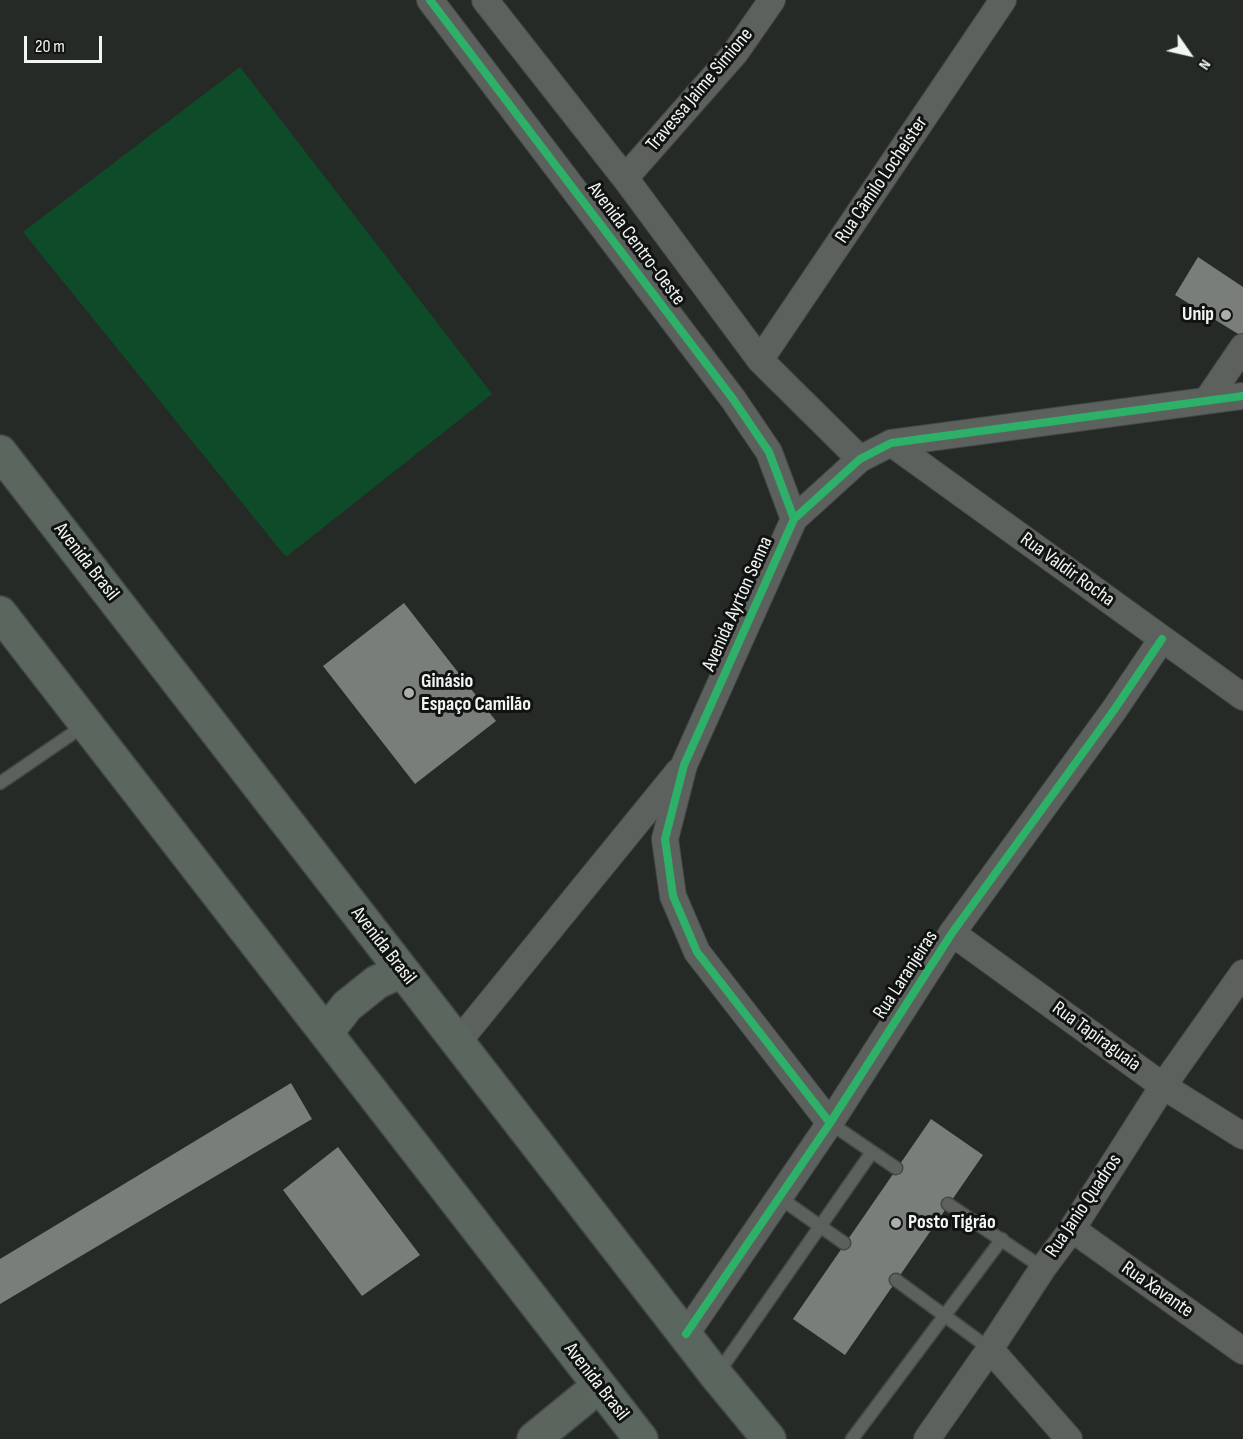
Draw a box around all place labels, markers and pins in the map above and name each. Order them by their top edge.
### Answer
place label: Unip [1182,303,1214,327]
marker: Unip [1219,308,1233,322]
place label: Ginásio Espaço Camilão [421,670,531,717]
marker: Ginásio Espaço Camilão [402,686,416,700]
place label: Posto Tigrão [908,1211,996,1235]
marker: Posto Tigrão [889,1216,903,1230]

